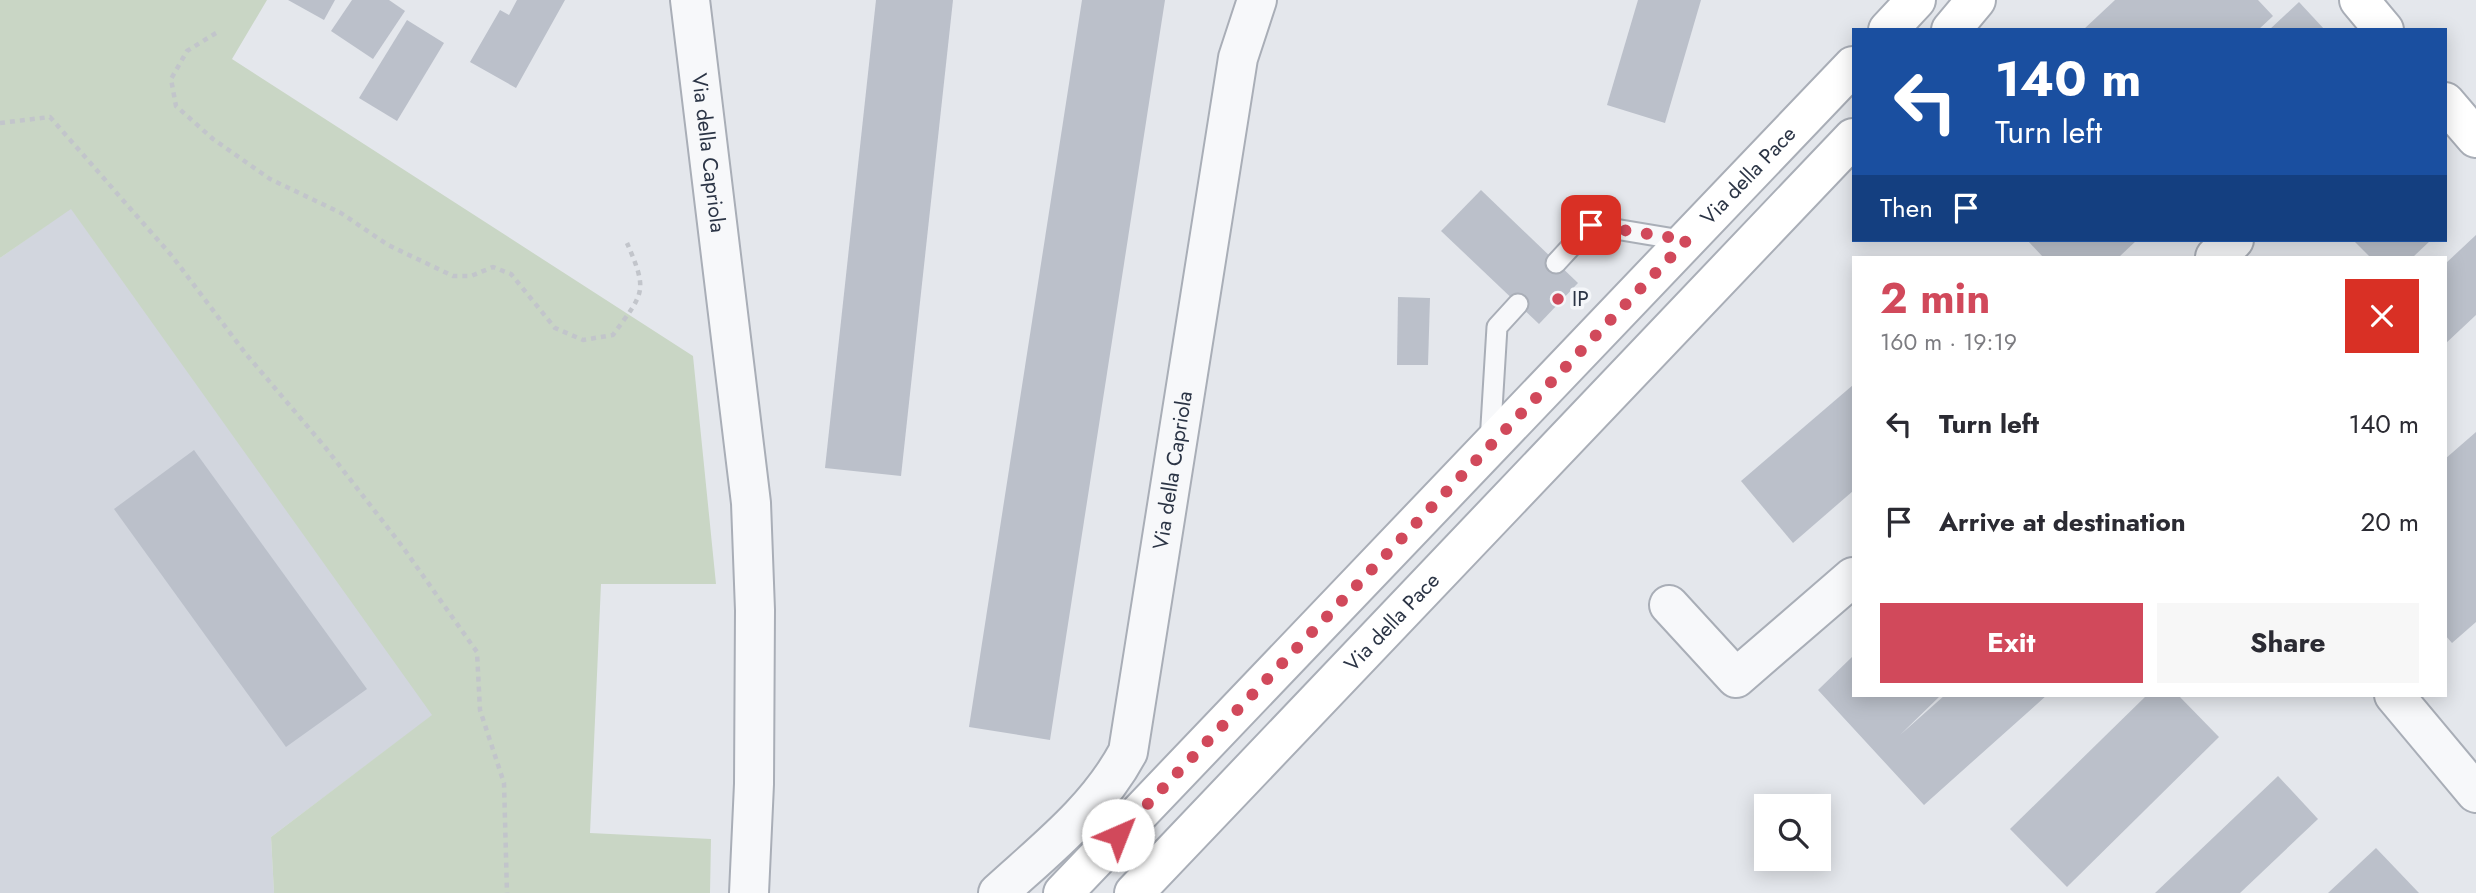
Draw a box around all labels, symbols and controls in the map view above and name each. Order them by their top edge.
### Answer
text: 140 m [1995,44,2141,114]
icon: left [1880,56,1971,147]
street label: Via della Capriola [684,72,733,234]
text: Turn left [1995,109,2102,155]
street label: Via della Pace [1694,119,1803,232]
text: Then [1880,189,1933,227]
icon: arrive [1947,189,1985,227]
pin [1561,195,1621,255]
icon: arrive [1572,206,1610,244]
text: 2 min [1880,268,1990,329]
button: close [2345,279,2419,353]
place label: IP [1572,284,1589,314]
marker: IP [1550,291,1566,307]
text: 160 m · 19:19 [1880,325,2017,359]
street label: Via della Capriola [1145,389,1200,552]
icon: left [1880,405,1918,443]
text: Turn left [1939,405,2039,443]
text: 140 m [2348,405,2419,443]
icon: arrive [1880,503,1918,541]
text: Arrive at destination [1939,503,2186,541]
text: 20 m [2361,503,2419,541]
street label: Via della Pace [1337,566,1447,678]
button: Exit [1880,603,2143,683]
button: Share [2157,603,2419,683]
map controls [1754,794,1831,871]
button: search [1754,794,1831,871]
position arrow [1081,798,1155,872]

